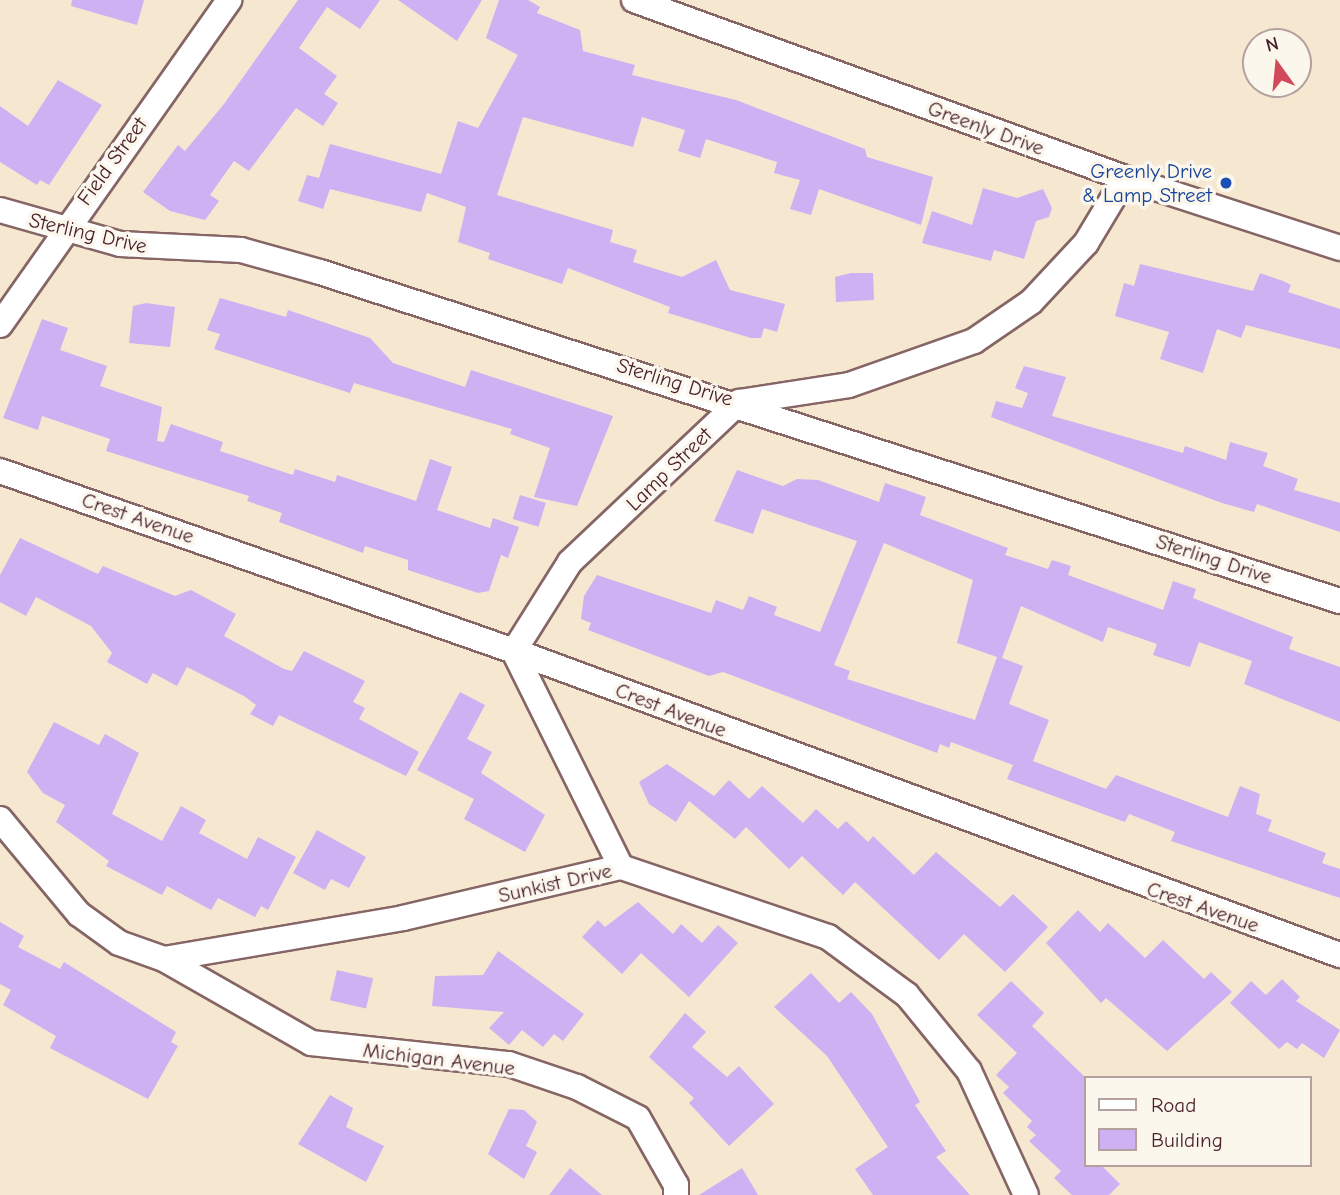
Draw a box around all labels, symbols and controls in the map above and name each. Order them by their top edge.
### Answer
north arrow [1242,28,1312,98]
text: N [1263,32,1281,57]
street label: Greenly Drive [924,95,1048,161]
street label: Field Street [72,112,152,210]
place label: Greenly Drive & Lamp Street [1082,158,1212,208]
marker: Greenly Drive & Lamp Street [1218,175,1234,191]
street label: Sterling Drive [27,207,149,259]
street label: Sterling Drive [614,352,736,412]
street label: Lamp Street [621,422,717,516]
street label: Crest Avenue [79,487,197,549]
street label: Sterling Drive [1153,528,1275,590]
street label: Crest Avenue [612,677,730,743]
street label: Sunkist Drive [496,858,614,908]
street label: Crest Avenue [1144,876,1262,938]
street label: Michigan Avenue [362,1037,516,1081]
legend [1084,1076,1312,1167]
text: Road [1151,1093,1196,1117]
text: Building [1151,1128,1223,1152]

